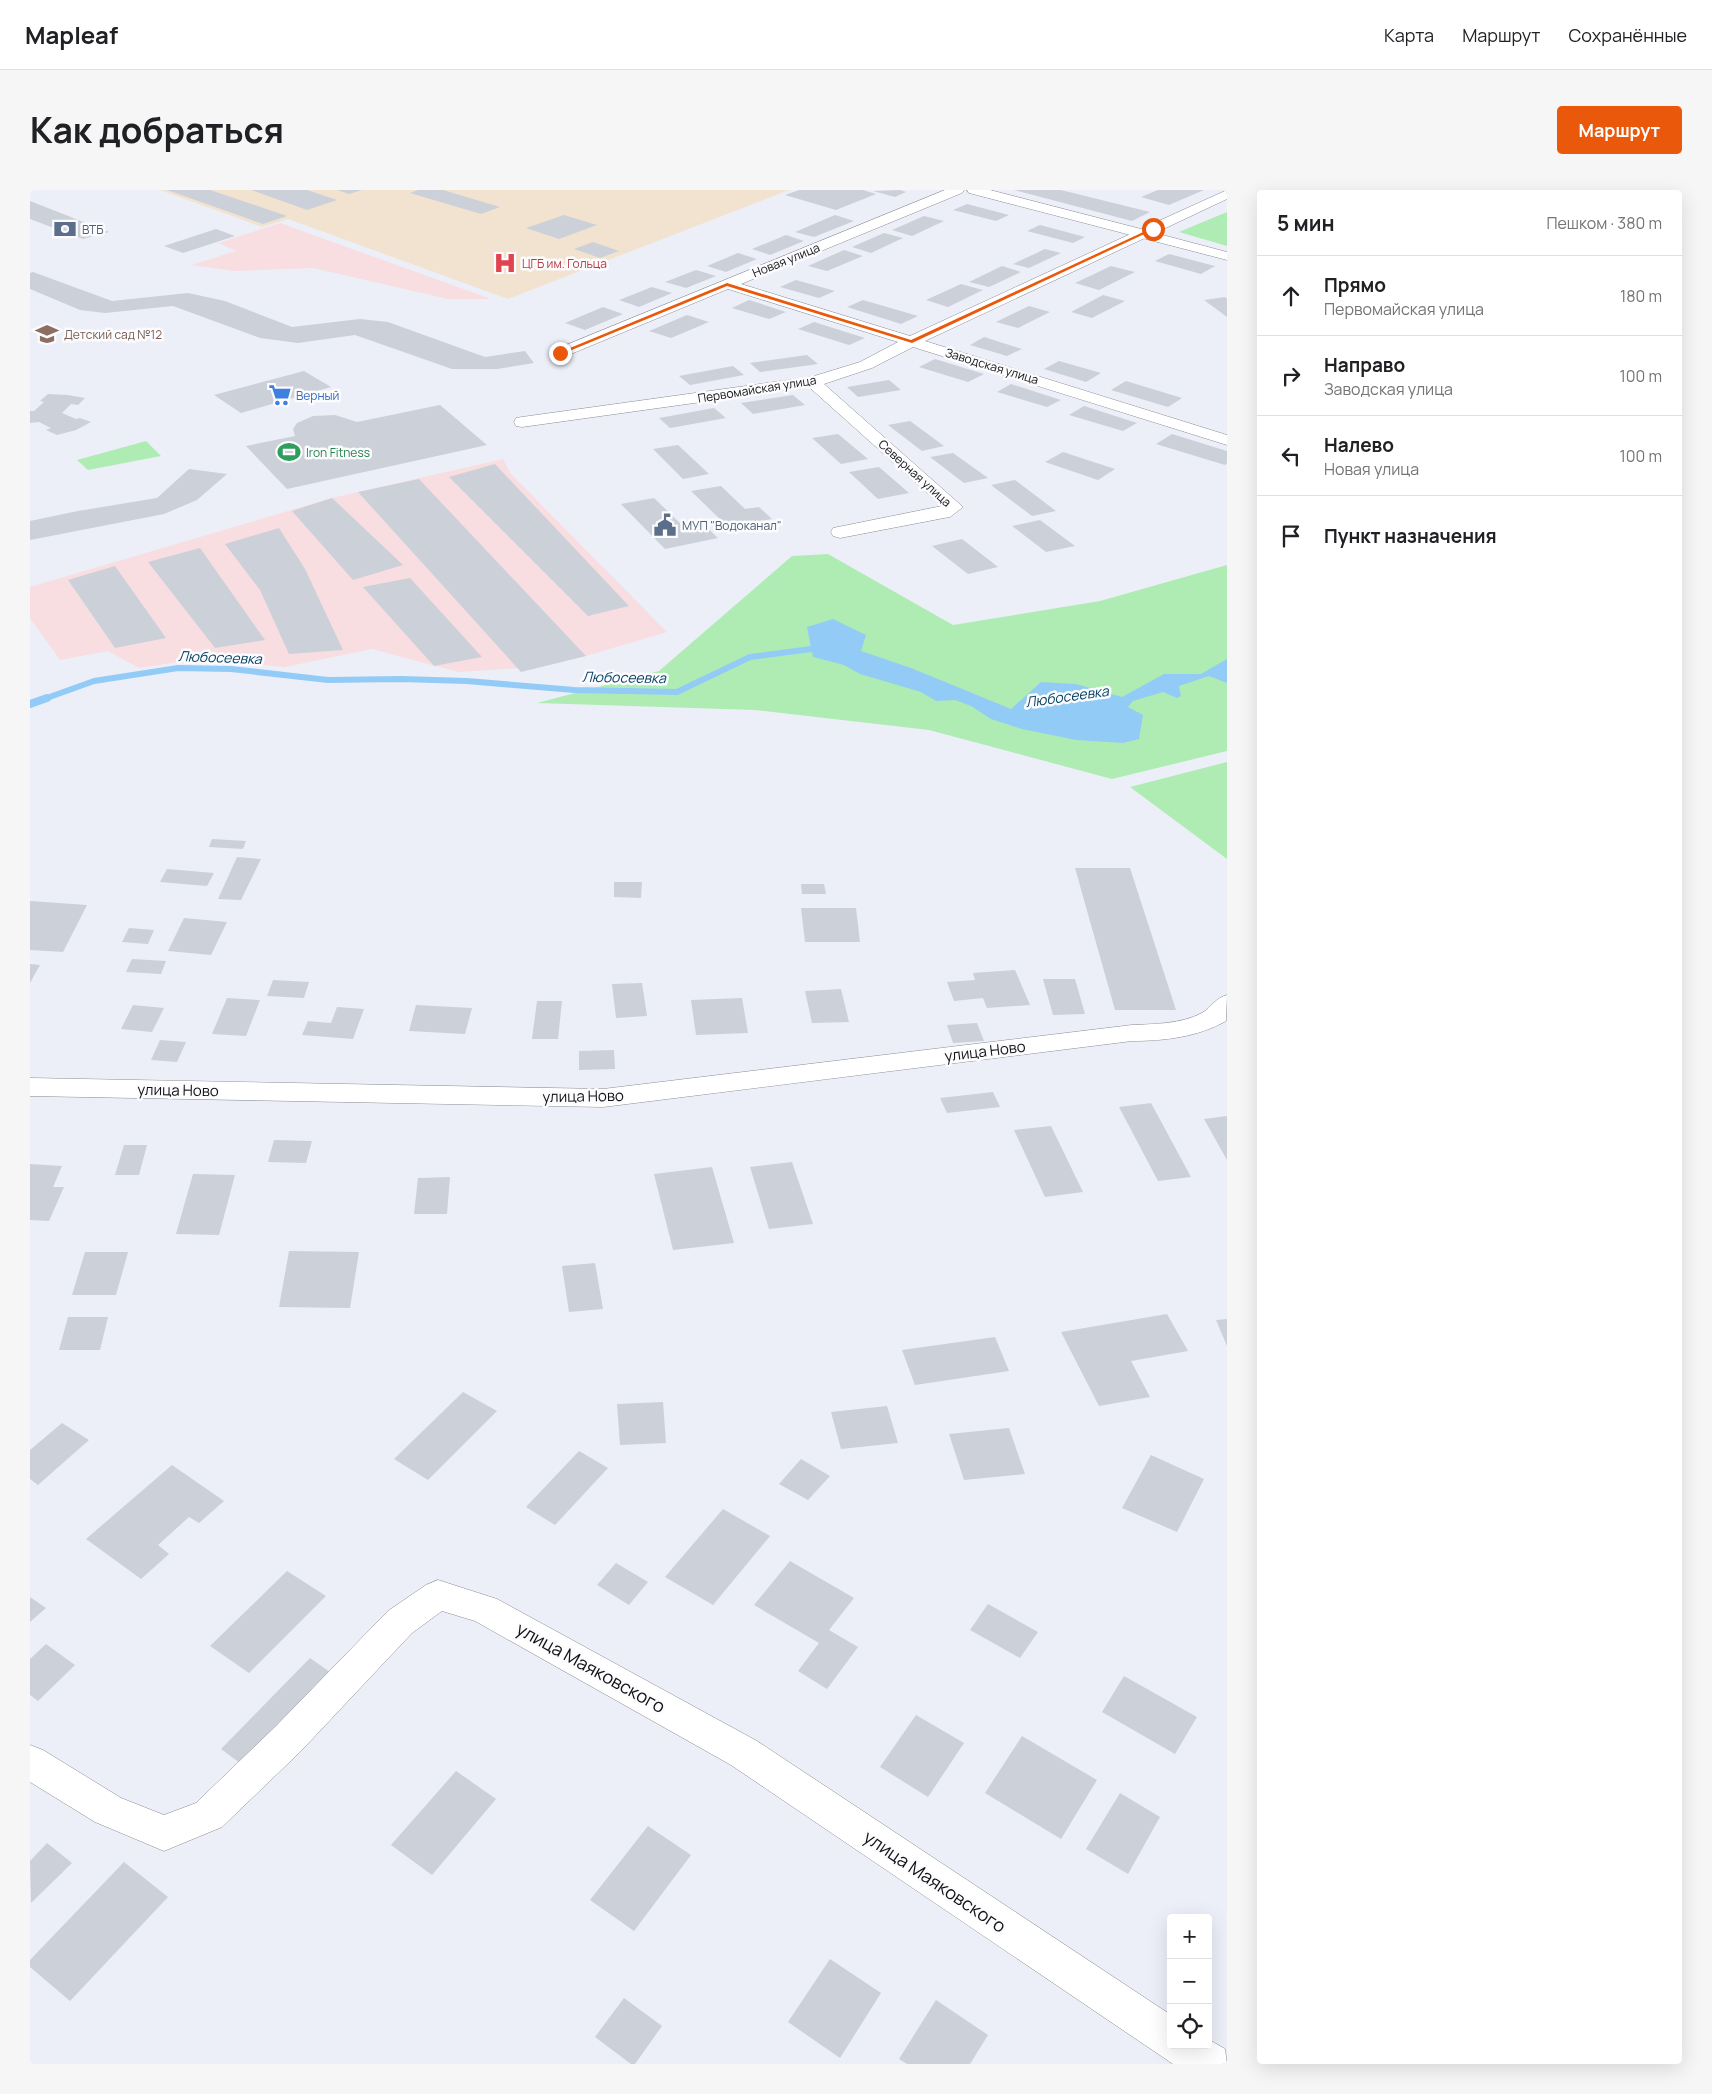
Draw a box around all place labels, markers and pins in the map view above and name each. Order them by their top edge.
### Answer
bank icon: ВТБ [52,216,78,242]
place label: ВТБ [82,221,104,238]
hospital icon: ЦГБ им. Гольца [492,250,518,276]
place label: ЦГБ им. Гольца [522,255,607,272]
school or university icon: Детский сад №12 [34,321,60,347]
place label: Детский сад №12 [64,326,162,343]
supermarket icon: Верный [267,382,293,408]
place label: Верный [296,387,339,404]
sports icon: Iron Fitness [276,439,302,465]
place label: Iron Fitness [306,444,370,461]
public building icon: МУП "Водоканал" [652,512,678,538]
place label: МУП "Водоканал" [682,517,782,534]

